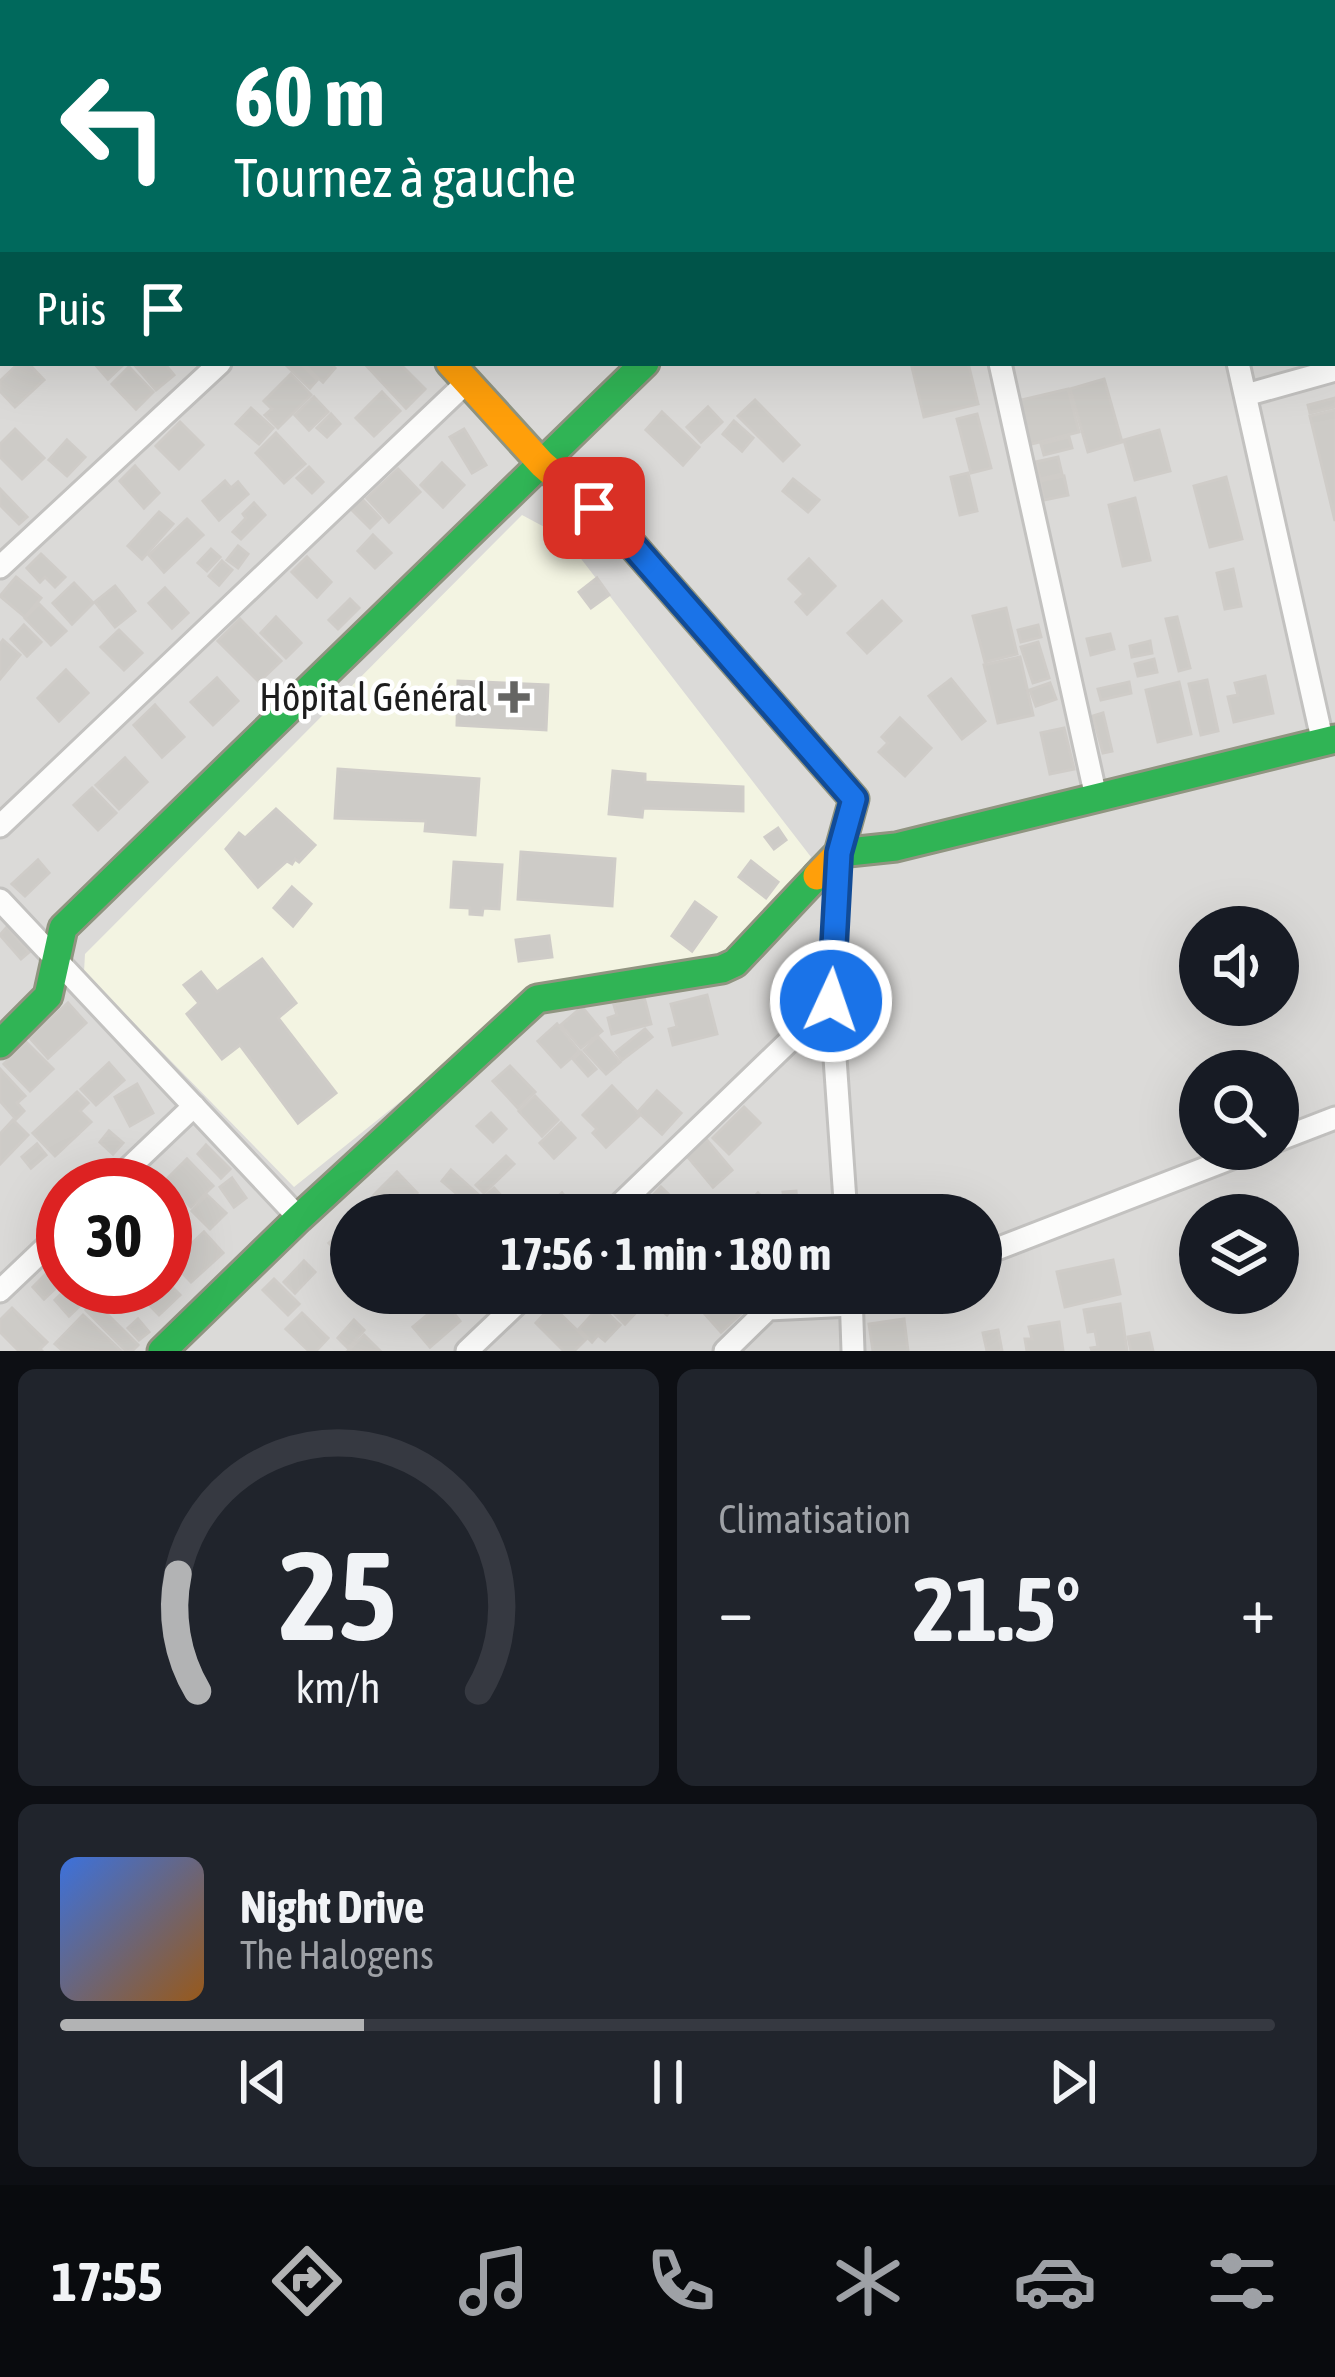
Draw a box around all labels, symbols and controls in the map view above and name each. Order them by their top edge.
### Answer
icon: left [36,48,192,204]
text: 60 m [234,48,385,144]
text: Tournez à gauche [234,147,576,208]
icon: arrive [130,276,196,342]
text: Puis [36,283,106,335]
pin [543,457,645,559]
icon: arrive [561,475,627,541]
place label: Hôpital Général [259,675,487,719]
marker: Hôpital Général [498,681,530,713]
map controls [1179,906,1299,1314]
button: sound [1179,906,1299,1026]
position arrow [768,938,894,1064]
button: search [1179,1050,1299,1170]
speed limit sign: 30 [36,1158,192,1314]
button: layers [1179,1194,1299,1314]
text: 17:56 · 1 min · 180 m [501,1228,831,1280]
text: Climatisation [719,1497,911,1541]
text: 25 [280,1523,397,1666]
text: 21.5° [913,1557,1081,1660]
text: − [719,1571,753,1647]
text: + [1241,1571,1275,1647]
text: km/h [296,1662,381,1711]
text: Night Drive [240,1881,425,1933]
text: The Halogens [240,1933,434,1977]
icon: previous [230,2049,296,2115]
icon: pause [635,2049,701,2115]
icon: next [1040,2049,1106,2115]
icon: directions [265,2239,349,2323]
icon: music [452,2239,536,2323]
icon: phone [639,2239,723,2323]
icon: climate [826,2239,910,2323]
icon: car [1013,2239,1097,2323]
icon: filters [1200,2239,1284,2323]
text: 17:55 [51,2251,163,2312]

